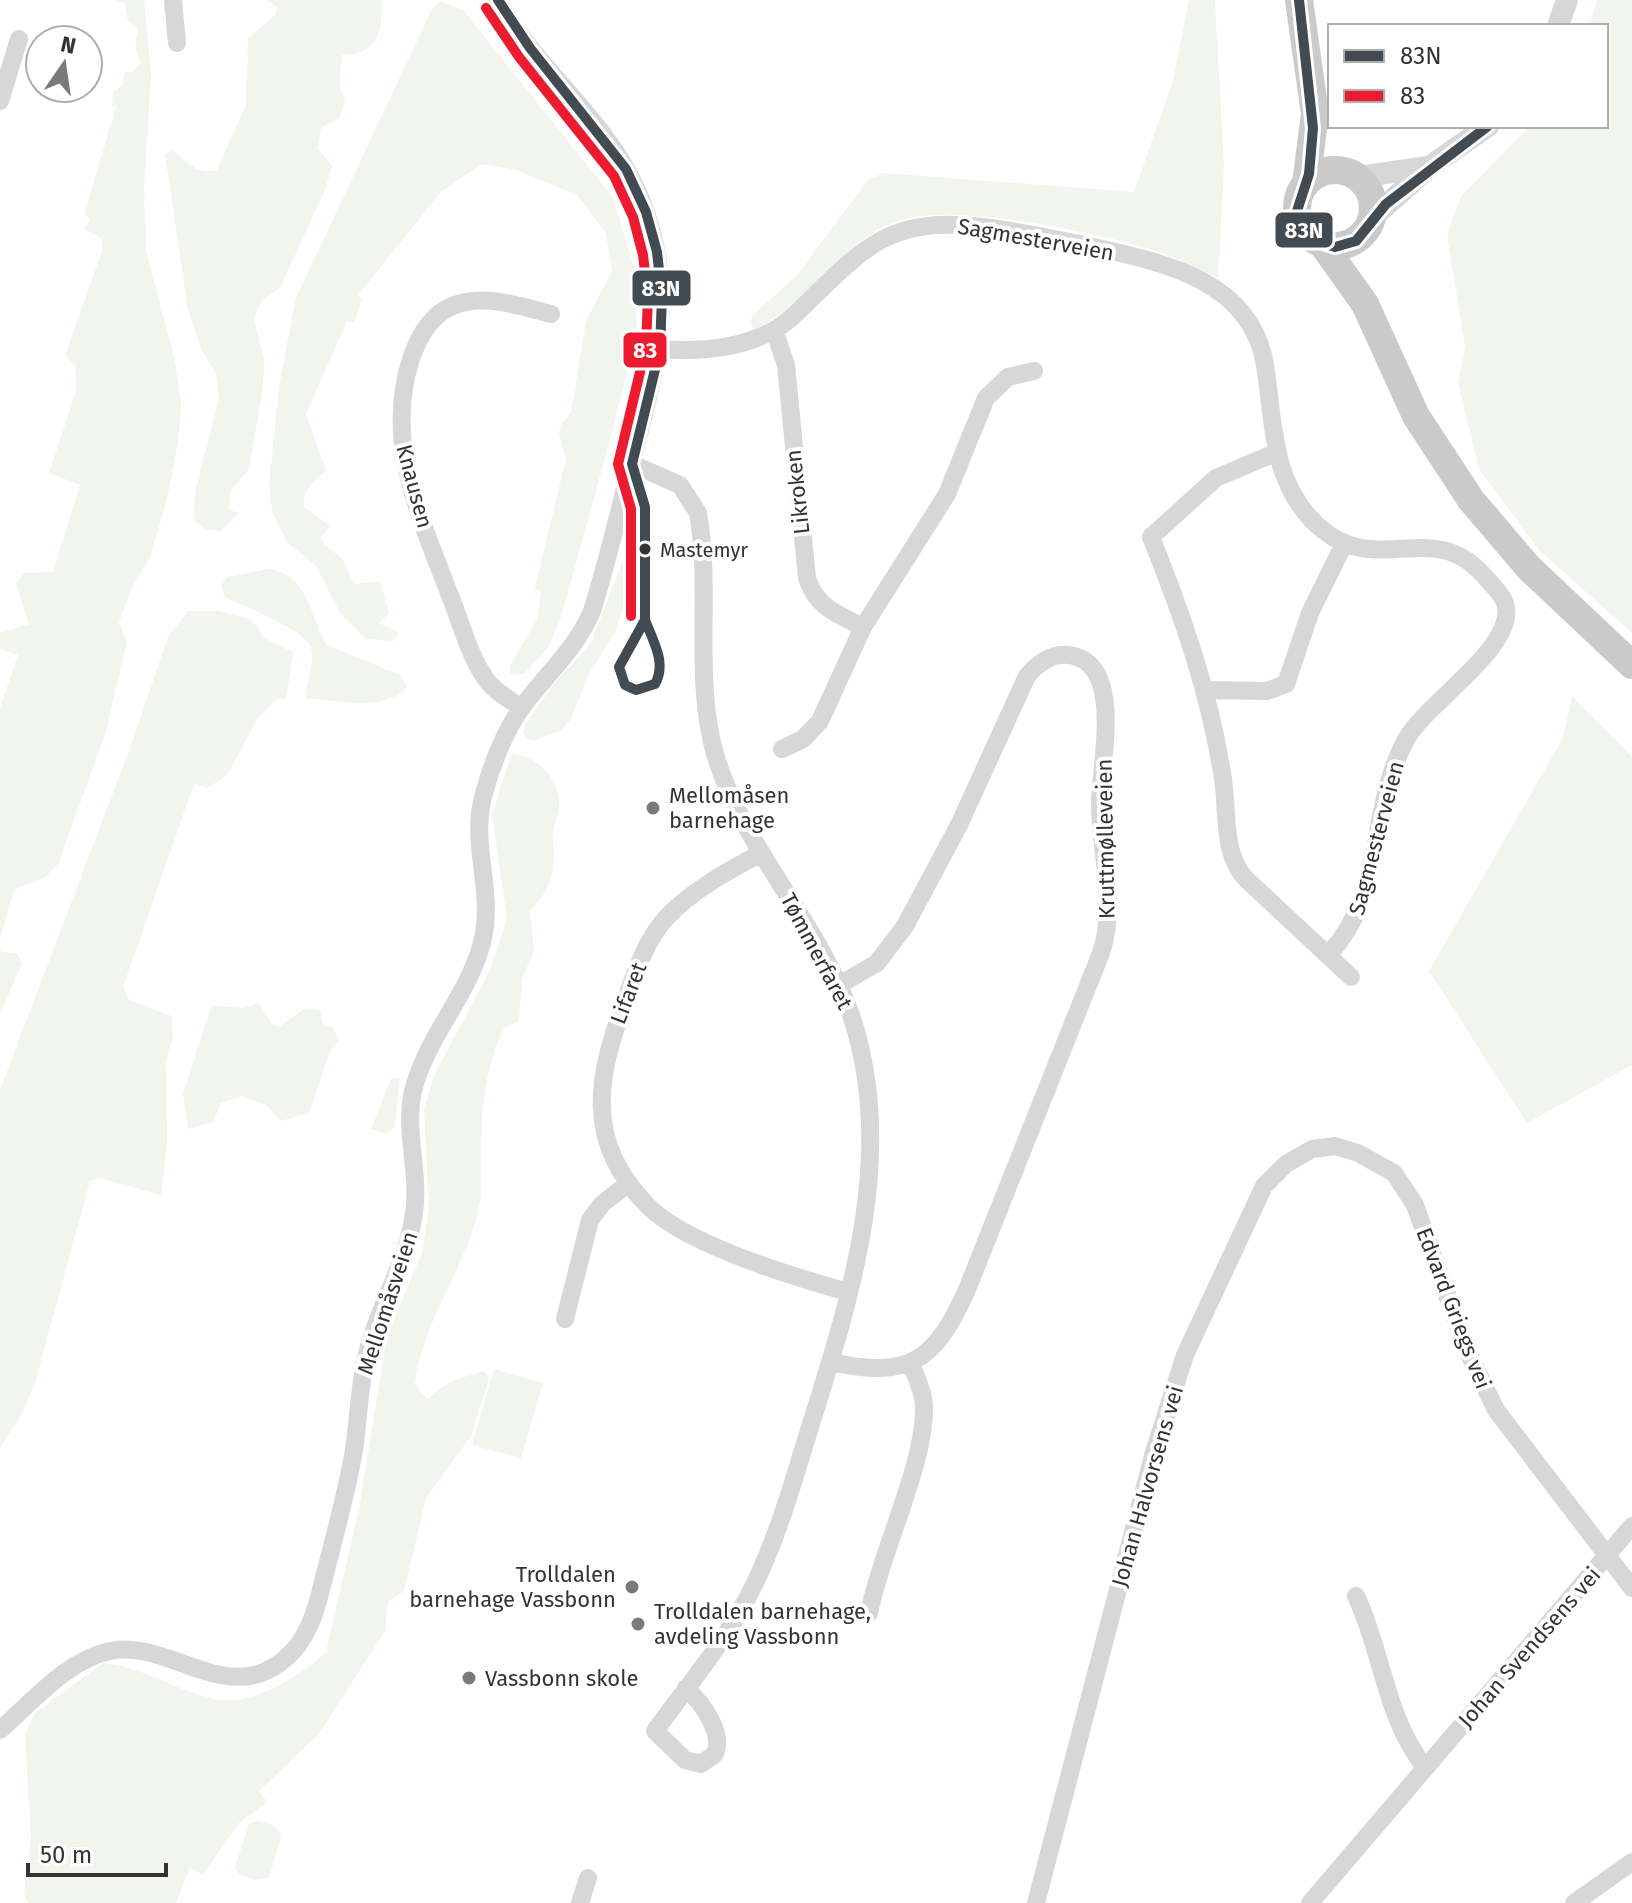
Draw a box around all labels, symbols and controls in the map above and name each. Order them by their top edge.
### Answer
north arrow [24,24,104,104]
legend [1328,24,1608,128]
text: N [58,30,79,60]
text: 83N [1400,42,1442,70]
text: 83 [1400,82,1425,110]
line badge: 83N [1274,211,1334,249]
street label: Sagmesterveien [956,212,1116,267]
text: 83N [1285,217,1323,244]
line badge: 83N [631,269,692,307]
text: 83N [642,275,680,302]
line badge: 83 [622,331,668,369]
text: 83 [633,337,657,364]
street label: Knausen [390,441,439,531]
street label: Likroken [780,448,815,536]
place label: Mastemyr [660,538,748,562]
marker: Mastemyr [637,541,653,557]
street label: Sagmesterveien [1343,758,1410,918]
street label: Kruttmølleveien [1091,759,1120,919]
place label: Mellomåsen barnehage [669,782,790,834]
marker: Mellomåsen barnehage [644,799,662,817]
street label: Tømmerfaret [775,888,859,1014]
street label: Lifaret [604,959,653,1028]
street label: Edvard Griegs vei [1410,1224,1497,1393]
street label: Mellomåsveien [352,1228,423,1378]
street label: Johan Halvorsens vei [1106,1382,1189,1590]
place label: Trolldalen barnehage Vassbonn [409,1561,616,1613]
street label: Johan Svendsens vei [1452,1562,1606,1733]
marker: Trolldalen barnehage Vassbonn [623,1578,641,1596]
place label: Trolldalen barnehage, avdeling Vassbonn [654,1598,871,1650]
marker: Trolldalen barnehage, avdeling Vassbonn [629,1615,647,1633]
place label: Vassbonn skole [485,1665,638,1692]
marker: Vassbonn skole [460,1669,478,1687]
scale bar [28,1827,166,1877]
text: 50 m [40,1841,92,1869]

